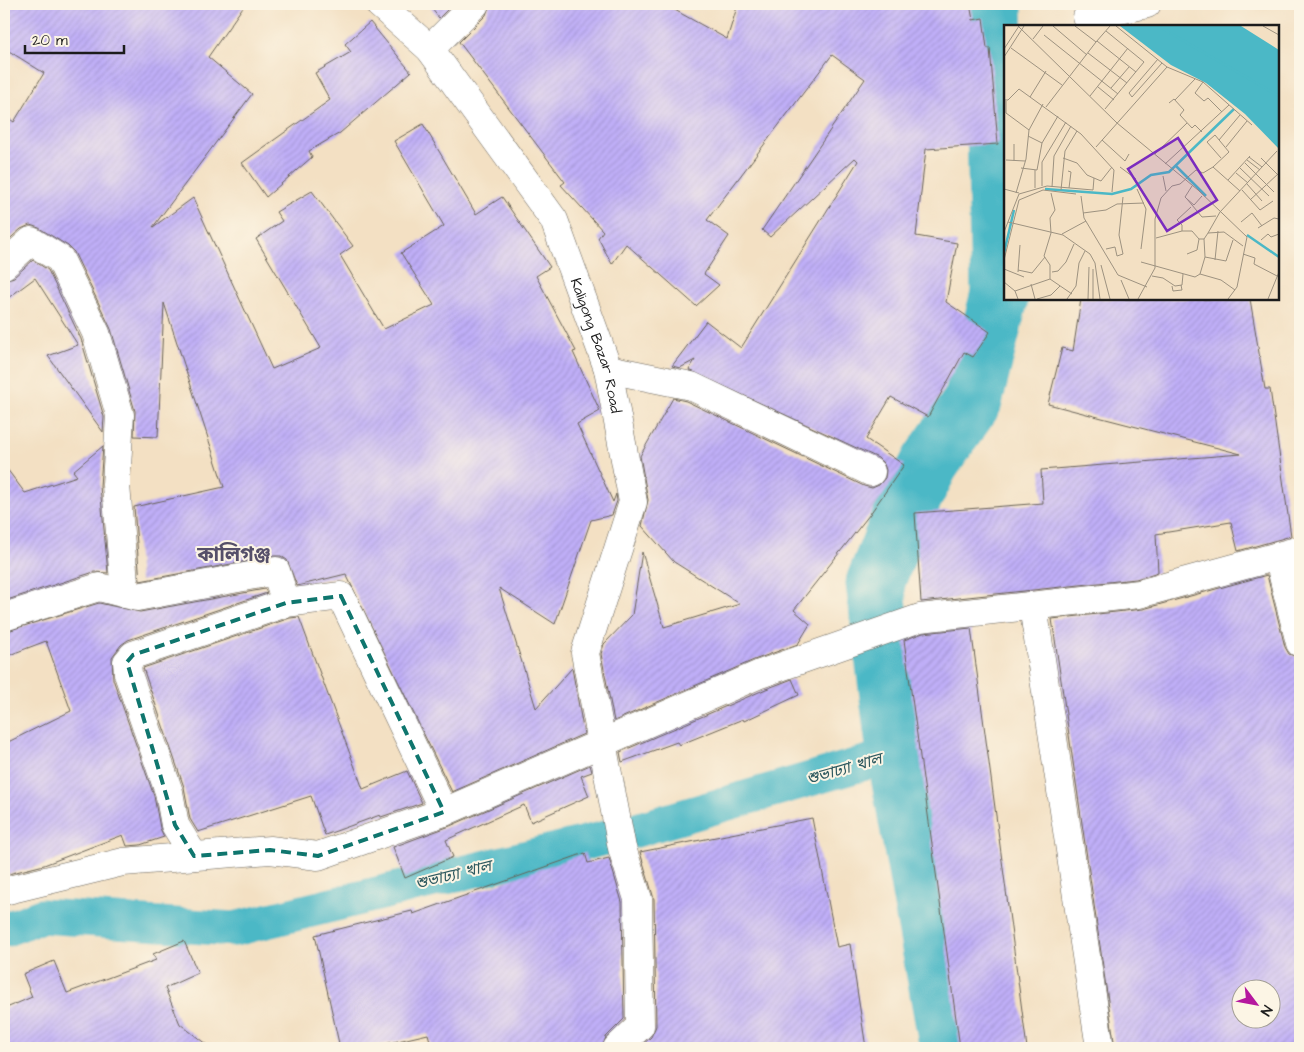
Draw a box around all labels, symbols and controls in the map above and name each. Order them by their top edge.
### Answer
scale bar [25,22,124,54]
inset map [1004,25,1279,300]
text: 20 m [32,30,68,51]
street label: Kaligong Bazar Road [565,275,627,415]
district label: কালিগঞ্জ [196,541,271,569]
water label: শুভাঢ্যা খাল [804,747,888,790]
water label: শুভাঢ্যা খাল [413,854,497,895]
north arrow [1232,980,1282,1030]
text: N [1255,1001,1277,1020]

